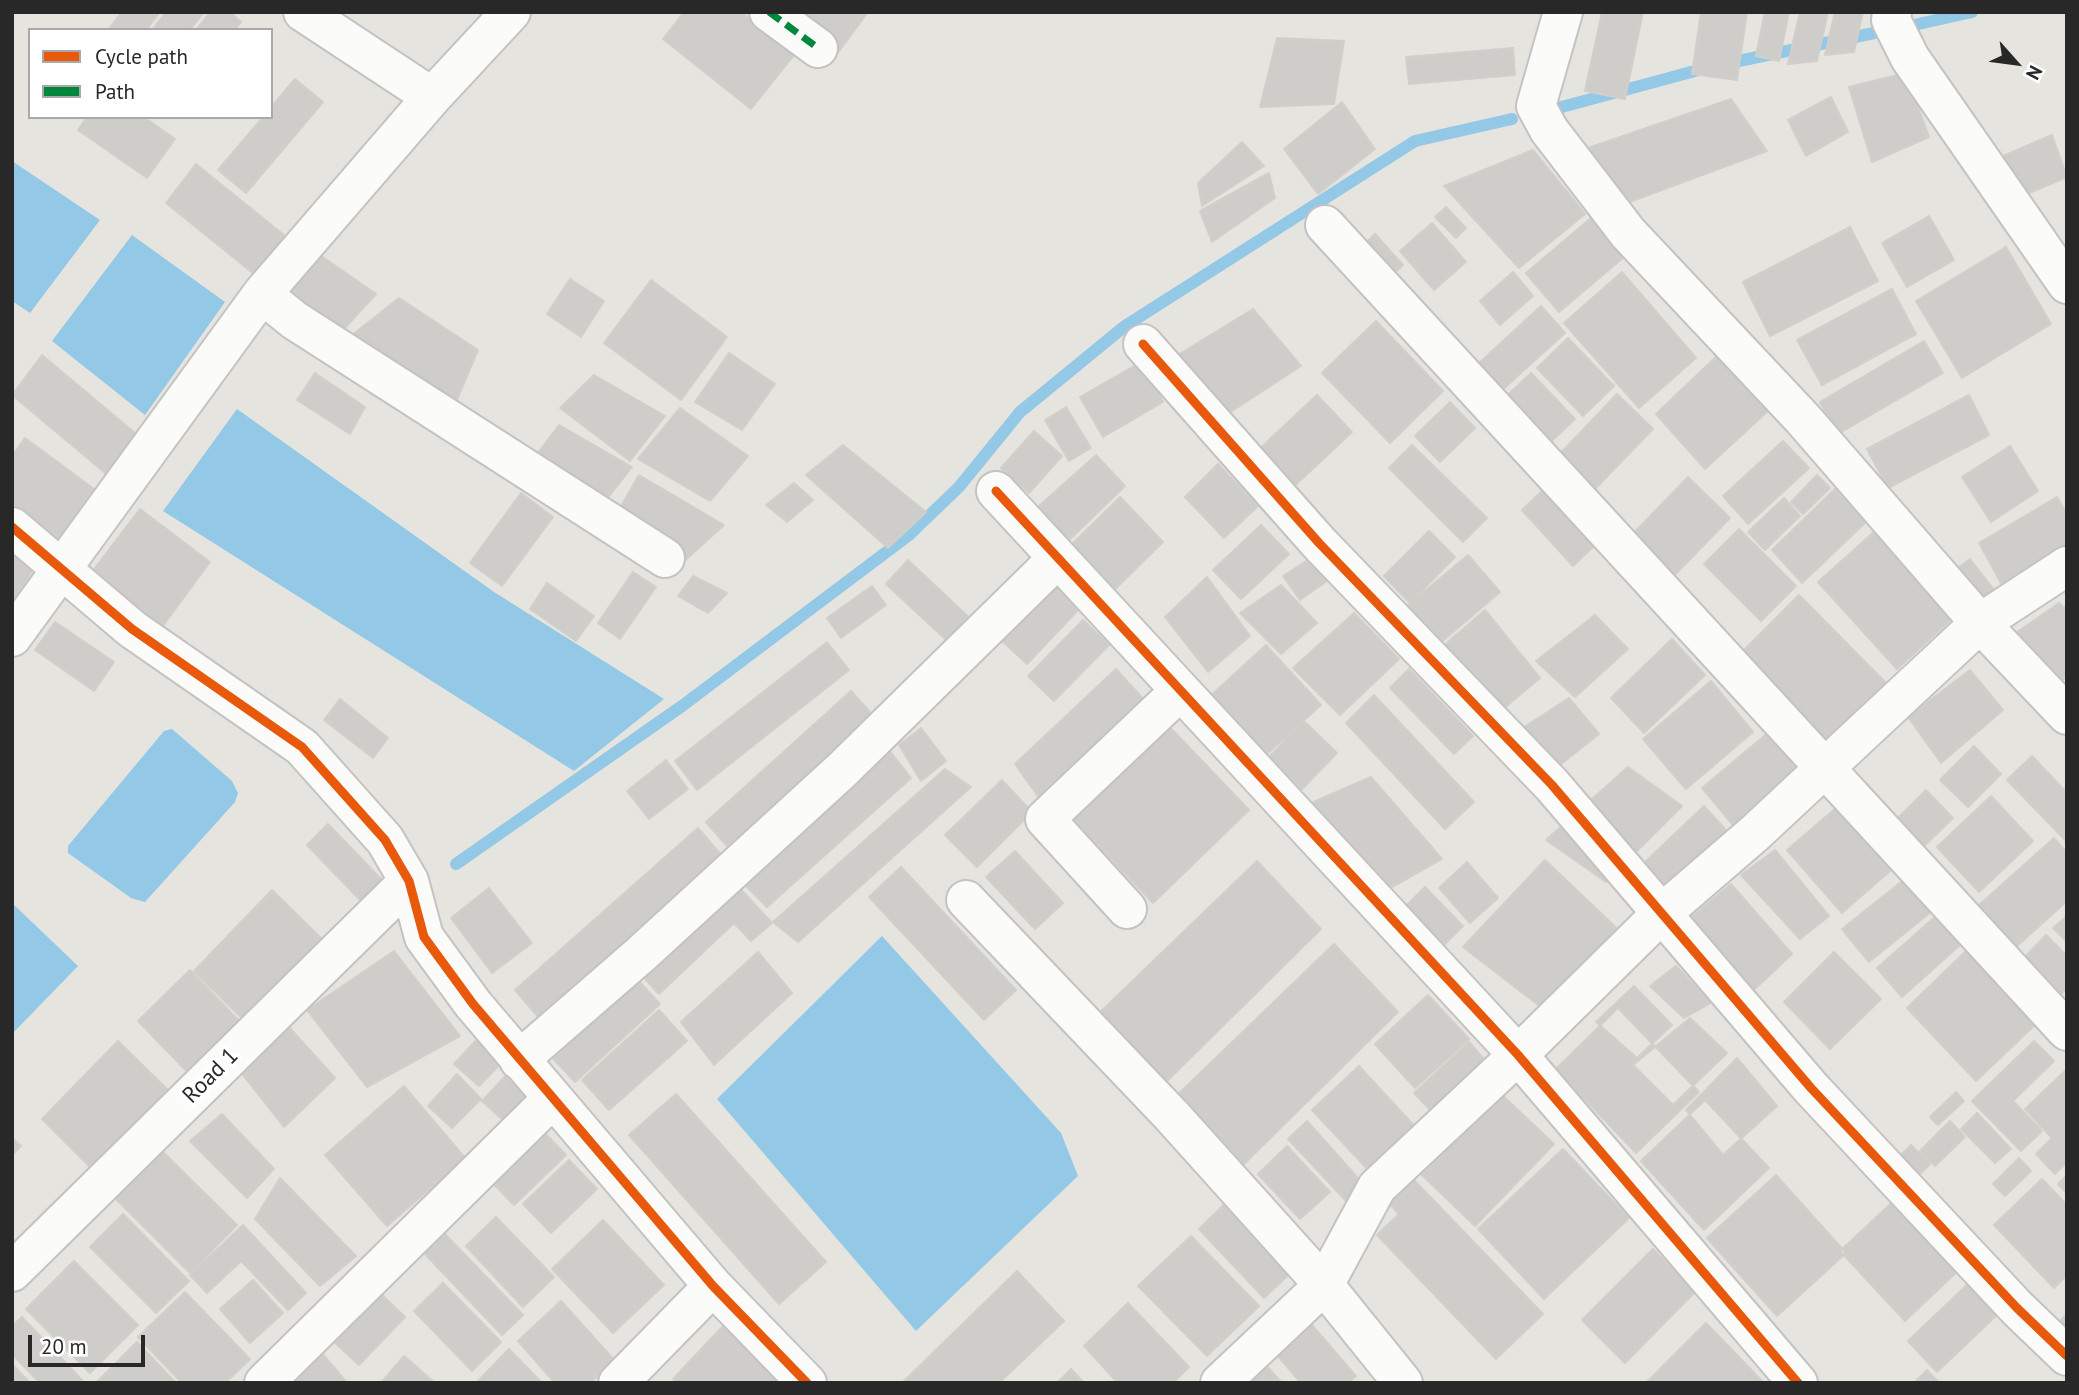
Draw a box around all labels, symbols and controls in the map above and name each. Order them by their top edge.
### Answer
legend [28,28,273,119]
north arrow [1981,28,2051,98]
text: Cycle path [95,43,188,70]
text: N [2021,62,2048,84]
text: Path [95,78,135,105]
street label: Road 1 [177,1042,245,1110]
scale bar [32,1322,149,1366]
text: 20 m [41,1333,87,1360]

